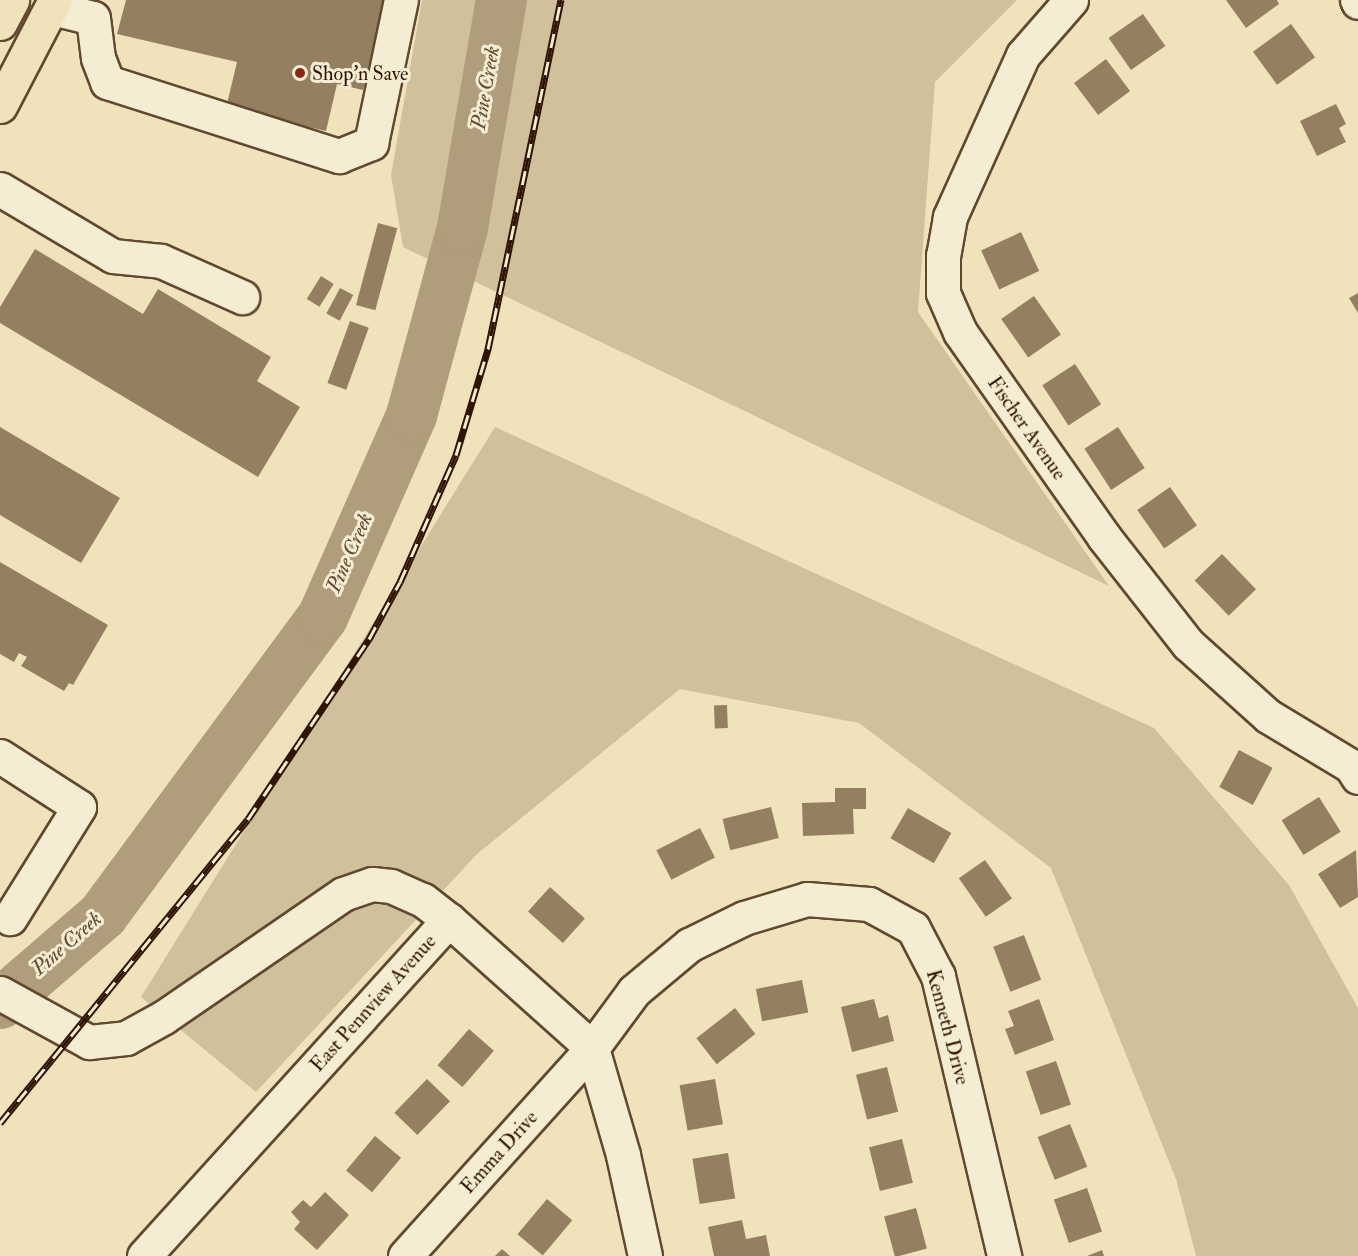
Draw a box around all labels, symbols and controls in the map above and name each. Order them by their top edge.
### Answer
water label: Pine Creek [466,44,506,132]
place label: Shop'n Save [312,61,408,85]
marker: Shop'n Save [293,66,307,80]
street label: Fischer Avenue [982,372,1072,484]
water label: Pine Creek [321,509,379,597]
water label: Pine Creek [27,907,107,981]
street label: East Pennview Avenue [305,929,441,1077]
street label: Kenneth Drive [921,967,975,1087]
street label: Emma Drive [455,1105,543,1199]

